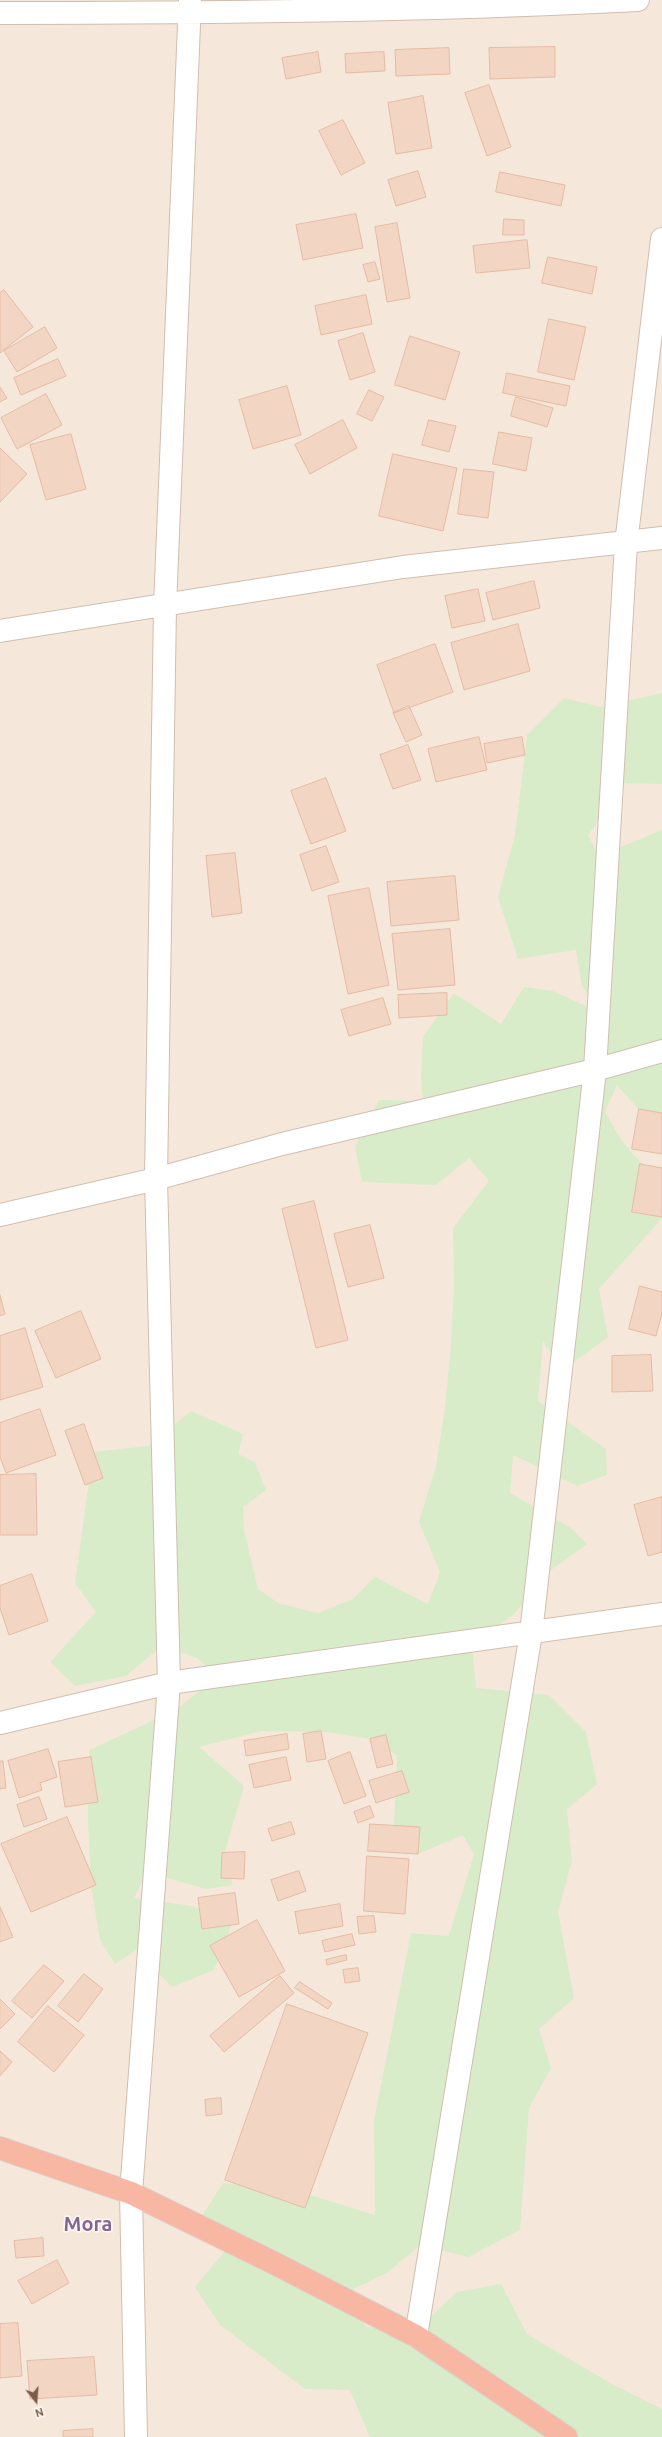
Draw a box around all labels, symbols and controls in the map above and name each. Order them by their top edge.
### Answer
district label: Mora [64,2212,112,2236]
north arrow [16,2381,56,2421]
text: N [34,2406,45,2419]

